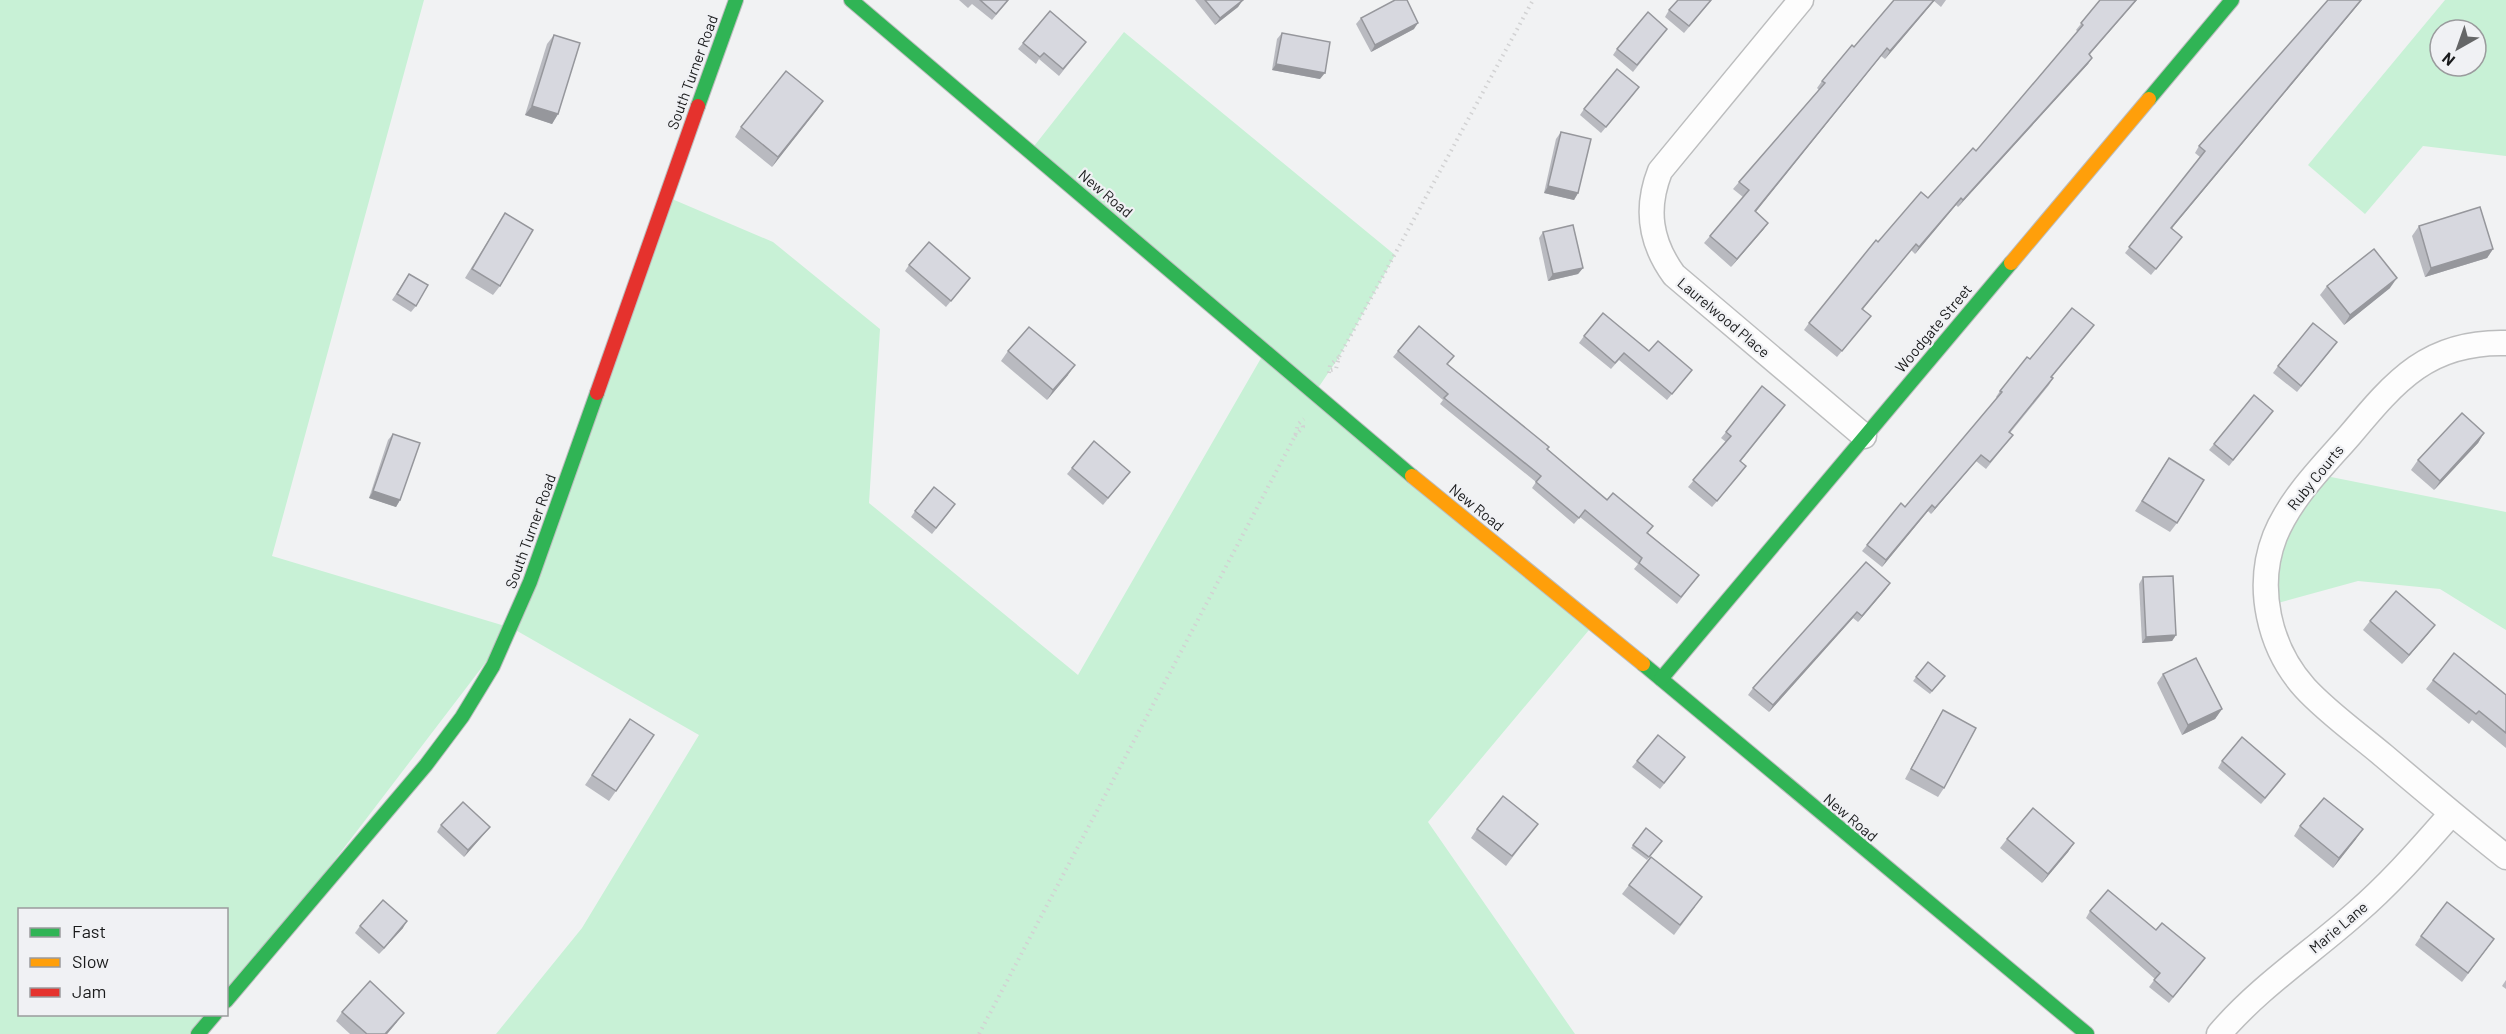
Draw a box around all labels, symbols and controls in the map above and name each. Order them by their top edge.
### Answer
street label: South Turner Road [663,12,721,132]
north arrow [2428,18,2488,78]
text: N [2438,49,2458,71]
street label: New Road [1075,165,1137,221]
street label: Laurelwood Place [1674,273,1774,361]
street label: Woodgate Street [1891,280,1975,376]
street label: Ruby Courts [2283,441,2347,513]
street label: South Turner Road [501,471,559,591]
street label: New Road [1446,480,1508,534]
street label: New Road [1820,789,1882,845]
street label: Marie Lane [2305,897,2371,957]
legend [18,908,228,1016]
text: Fast [72,920,106,942]
text: Slow [72,950,109,972]
text: Jam [72,980,106,1002]

